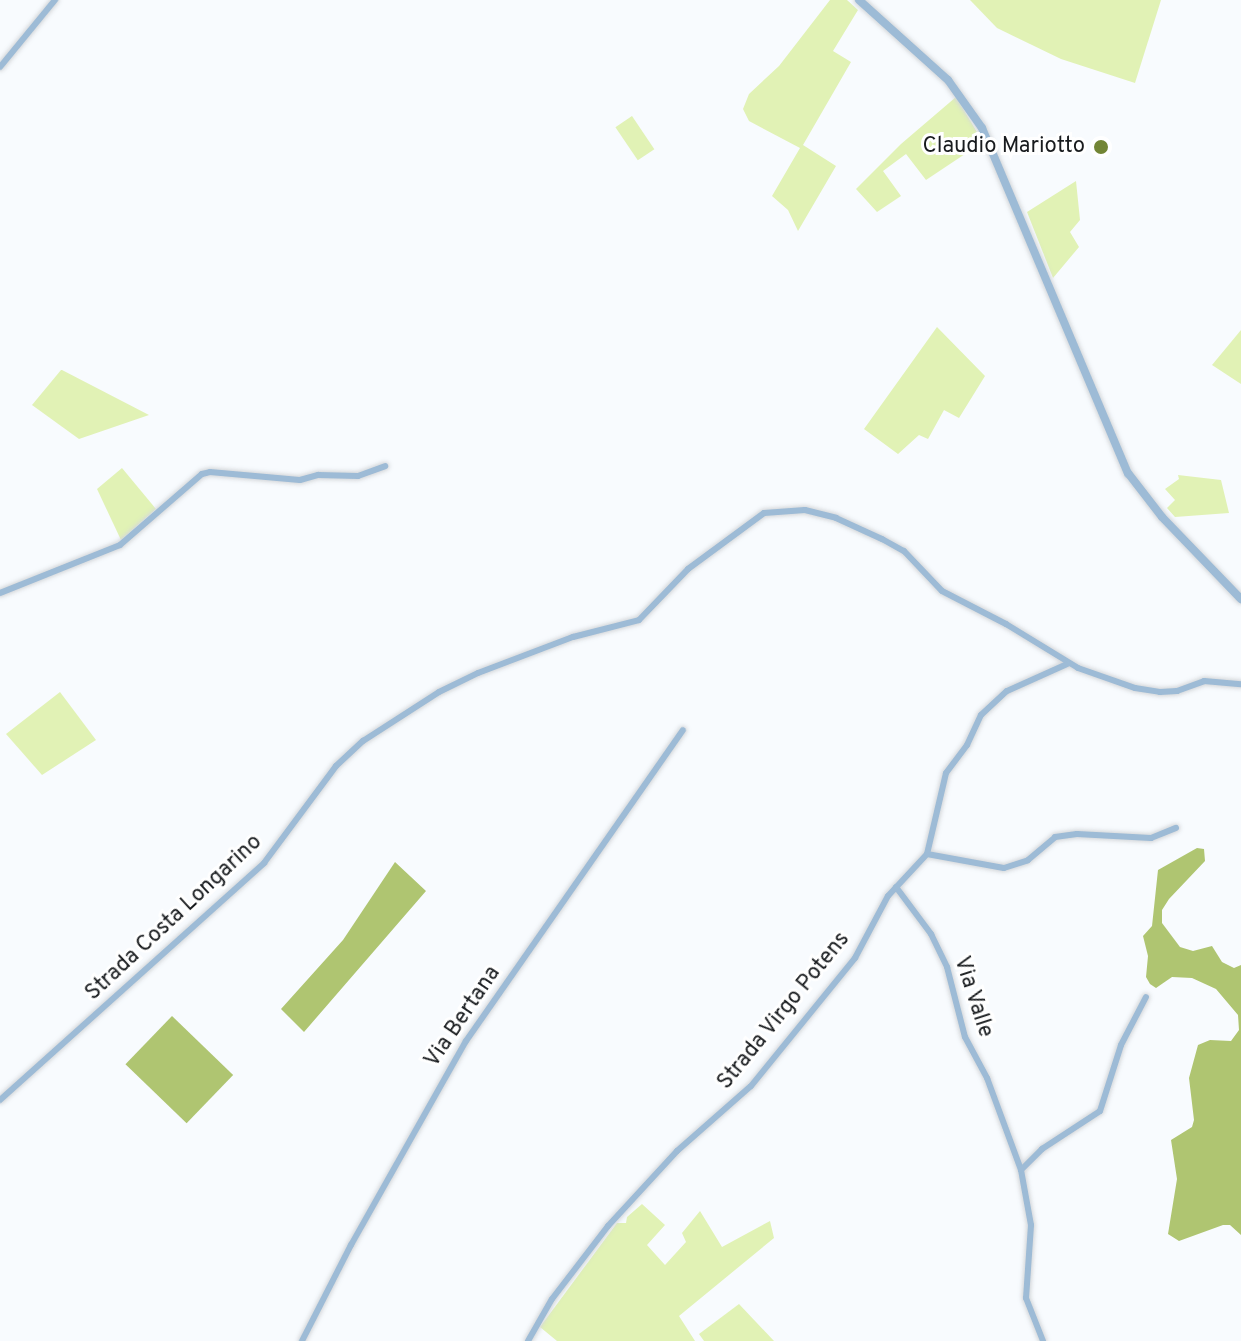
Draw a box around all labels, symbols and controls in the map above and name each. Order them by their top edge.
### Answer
place label: Claudio Mariotto [922,134,1085,160]
marker: Claudio Mariotto [1092,138,1110,156]
street label: Strada Costa Longarino [80,829,268,1007]
street label: Strada Virgo Potens [712,927,856,1095]
street label: Via Valle [947,953,999,1041]
street label: Via Bertana [420,961,506,1073]

